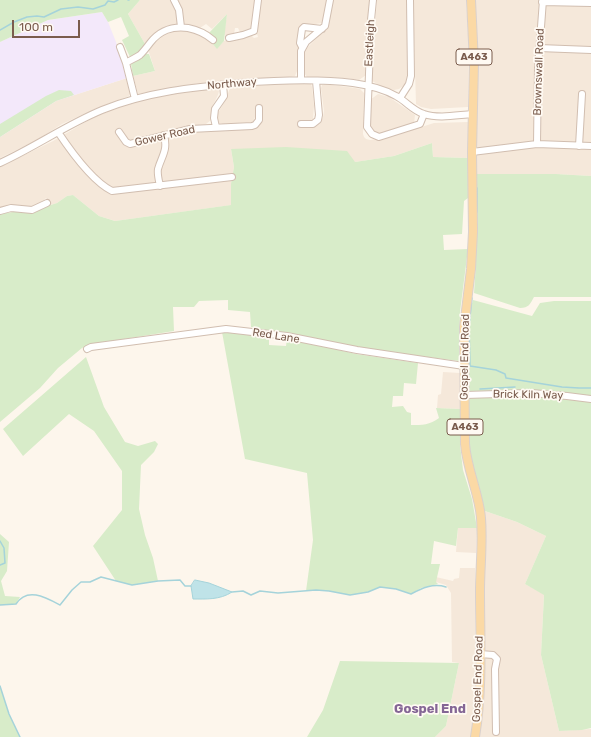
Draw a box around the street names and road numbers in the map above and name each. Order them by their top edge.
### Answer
street label: Eastleigh [362,19,378,67]
street label: Brownswall Road [531,28,547,116]
road number: A463 [456,49,492,65]
street label: Northway [207,75,257,93]
street label: Gower Road [134,123,196,149]
street label: Gospel End Road [458,314,472,400]
street label: Red Lane [251,326,301,346]
street label: Brick Kiln Way [493,388,563,402]
road number: A463 [447,419,483,435]
street label: Gospel End Road [470,636,486,722]

